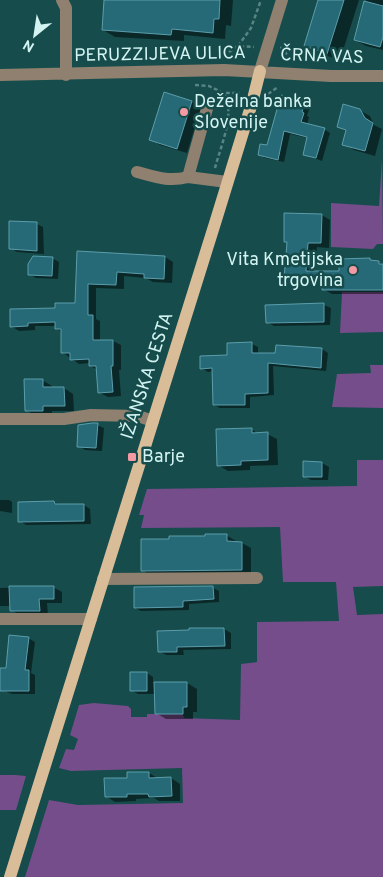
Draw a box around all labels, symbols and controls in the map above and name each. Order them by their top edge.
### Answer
north arrow [10,10,60,60]
text: N [21,35,38,55]
street label: PERUZZIJEVA ULICA [74,42,246,68]
street label: ČRNA VAS [280,42,364,70]
place label: Deželna banka Slovenije [194,91,312,135]
marker: Deželna banka Slovenije [178,106,190,118]
place label: Vita Kmetijska trgovina [226,249,343,293]
marker: Vita Kmetijska trgovina [347,264,359,276]
street label: IŽANSKA CESTA [115,309,179,442]
place label: Barje [142,446,185,469]
marker: Barje [126,451,138,463]

